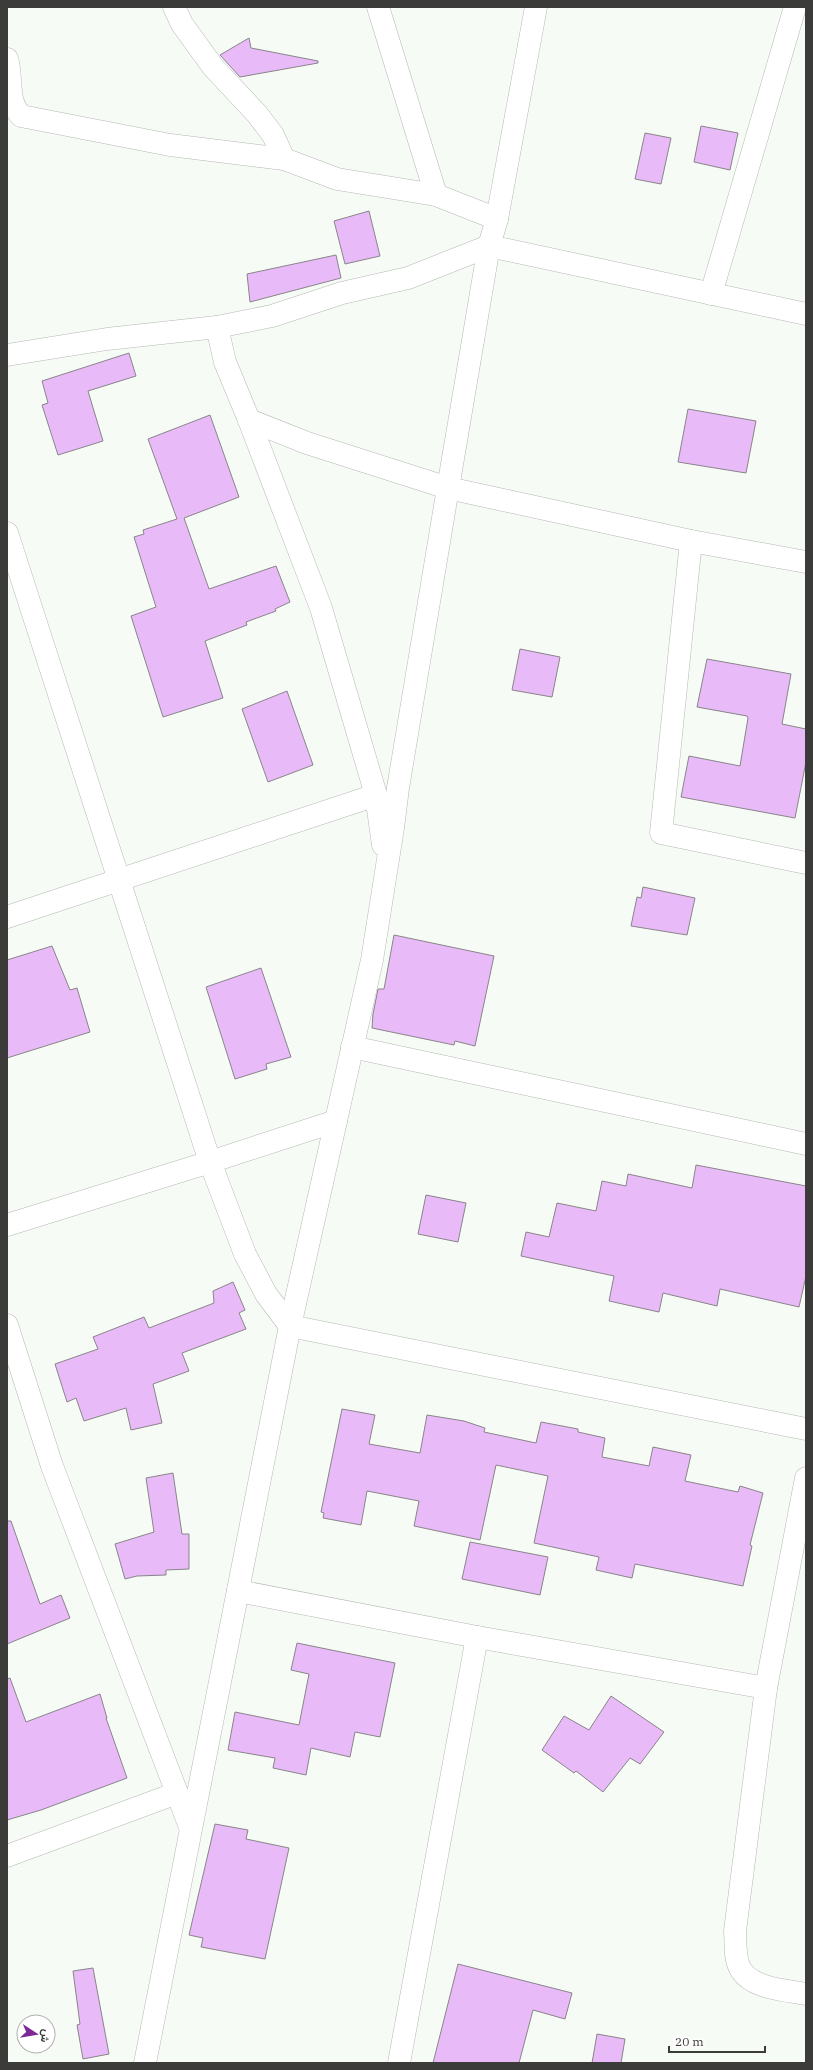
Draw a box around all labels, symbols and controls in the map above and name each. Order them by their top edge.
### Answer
north arrow [16,2014,56,2054]
text: ش [38,2028,54,2044]
scale bar [669,2028,765,2054]
text: 20 m [675,2034,704,2049]

